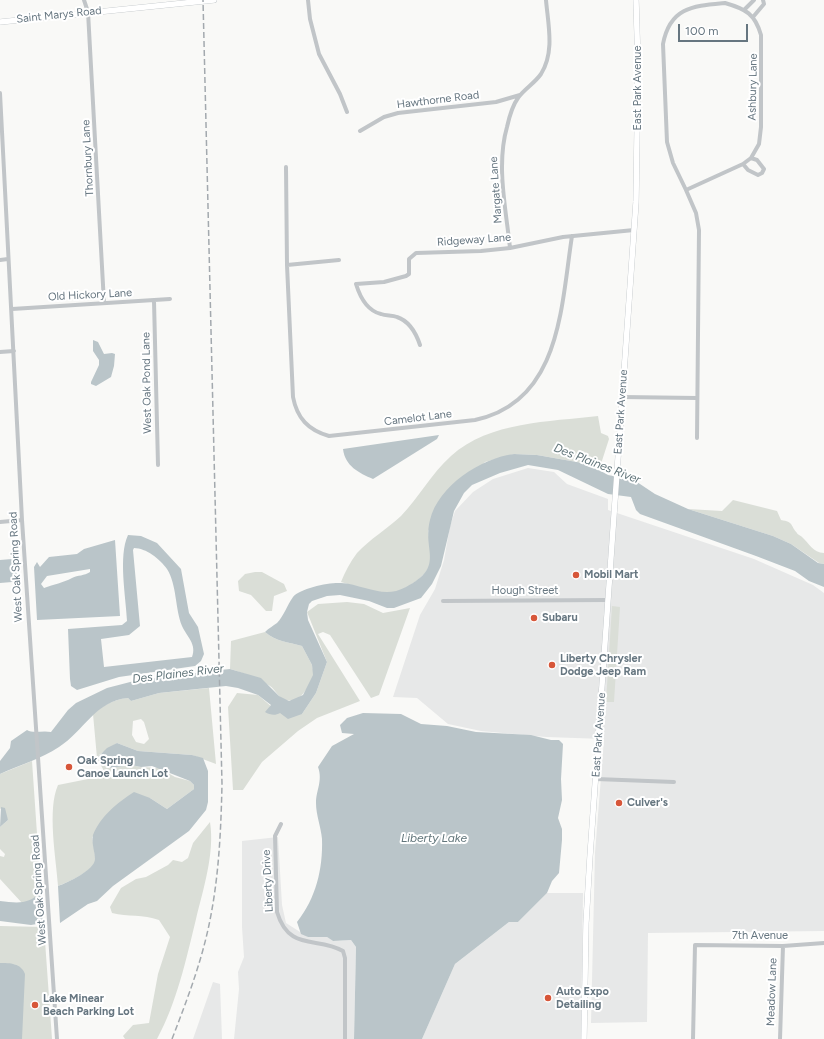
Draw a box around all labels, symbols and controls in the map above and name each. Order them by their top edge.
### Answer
street label: Saint Marys Road [16,4,102,26]
scale bar [680,16,750,42]
text: 100 m [685,24,719,38]
street label: East Park Avenue [631,46,645,130]
street label: Ashbury Lane [746,53,760,121]
street label: Hawthorne Road [396,88,480,112]
street label: Thornbury Lane [79,119,97,197]
street label: Margate Lane [487,156,505,224]
street label: Ridgeway Lane [437,231,511,249]
street label: Old Hickory Lane [48,286,132,304]
street label: West Oak Pond Lane [140,332,154,434]
street label: East Park Avenue [611,369,631,455]
street label: Camelot Lane [383,407,453,429]
water label: Des Plaines River [552,441,642,487]
street label: West Oak Spring Road [7,511,25,623]
place label: Mobil Mart [584,568,638,582]
marker: Mobil Mart [571,570,581,580]
street label: Hough Street [492,584,558,598]
place label: Subaru [542,611,578,625]
marker: Subaru [529,613,539,623]
place label: Liberty Chrysler Dodge Jeep Ram [560,652,646,678]
marker: Liberty Chrysler Dodge Jeep Ram [547,660,557,670]
water label: Des Plaines River [132,661,224,687]
street label: East Park Avenue [589,692,609,778]
place label: Oak Spring Canoe Launch Lot [77,754,168,780]
marker: Oak Spring Canoe Launch Lot [64,762,74,772]
place label: Culver's [627,796,668,810]
marker: Culver's [614,798,624,808]
water label: Liberty Lake [401,831,467,845]
street label: West Oak Spring Road [29,834,49,946]
street label: Liberty Drive [260,849,276,913]
street label: 7th Avenue [732,929,788,943]
street label: Meadow Lane [764,958,780,1026]
place label: Auto Expo Detailing [556,985,609,1011]
place label: Lake Minear Beach Parking Lot [43,992,134,1018]
marker: Auto Expo Detailing [543,993,553,1003]
marker: Lake Minear Beach Parking Lot [30,1000,40,1010]

